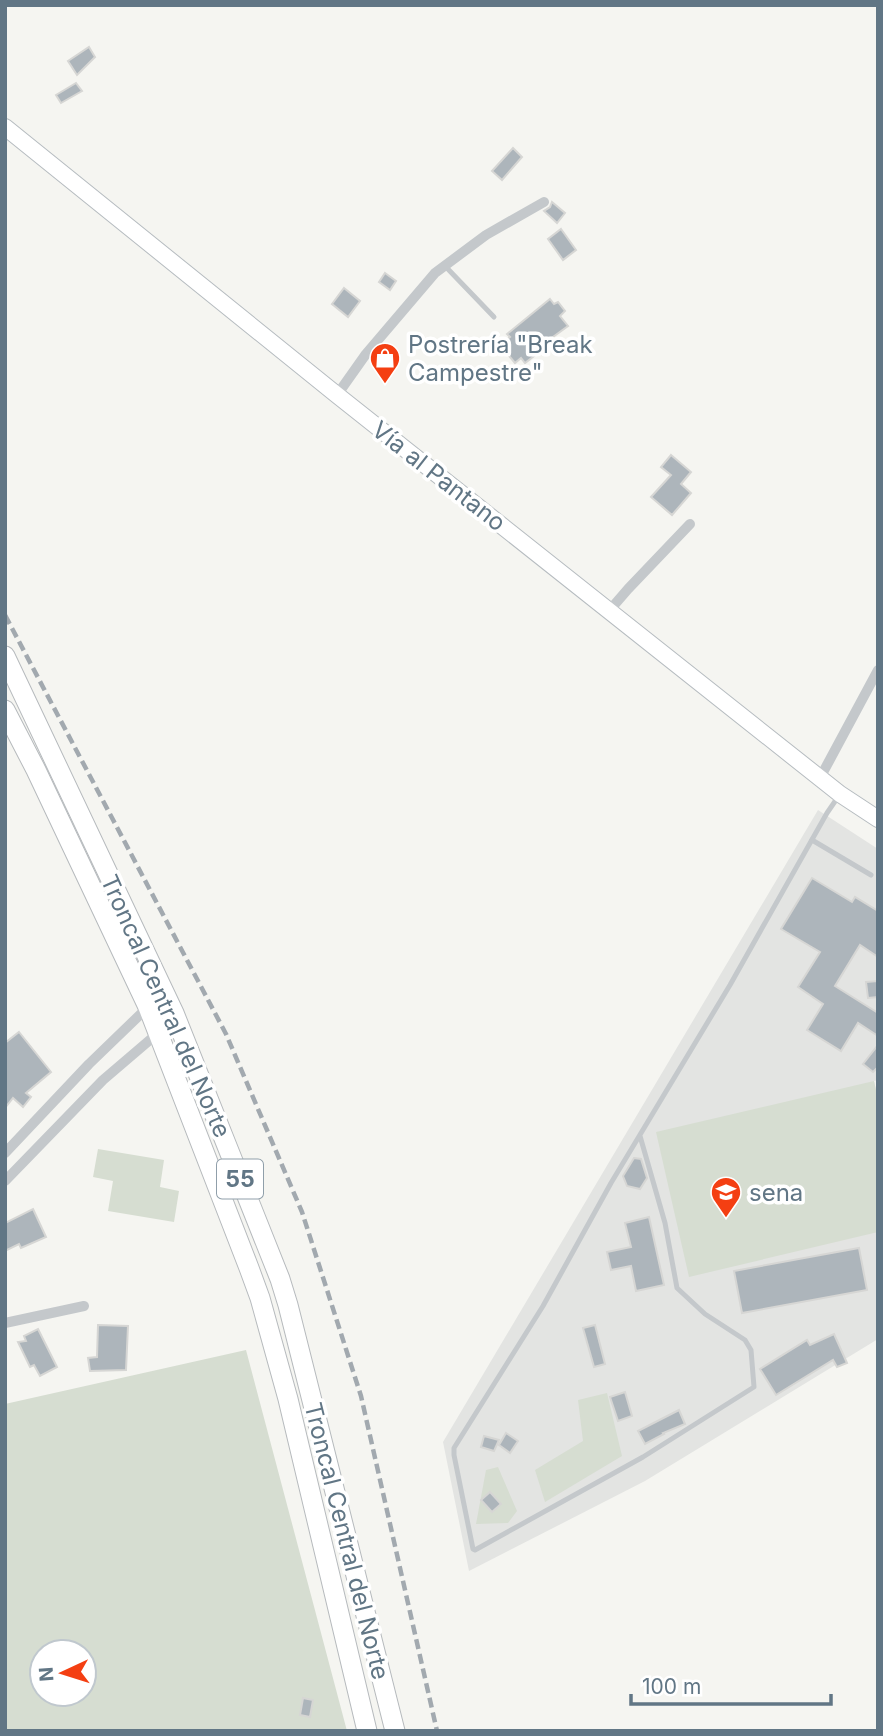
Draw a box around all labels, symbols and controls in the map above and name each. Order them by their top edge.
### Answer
place label: Postrería "Break Campestre" [408,330,593,387]
shop icon: Postrería "Break Campestre" [368,341,402,385]
street label: Vía al Pantano [366,415,512,537]
street label: Troncal Central del Norte [95,870,237,1142]
road number: 55 [217,1160,263,1198]
school or university icon: sena [709,1175,743,1219]
place label: sena [749,1178,803,1207]
street label: Troncal Central del Norte [298,1399,396,1683]
north arrow [28,1638,98,1708]
scale bar [631,1662,830,1706]
text: N [35,1666,59,1682]
text: 100 m [642,1674,701,1699]

